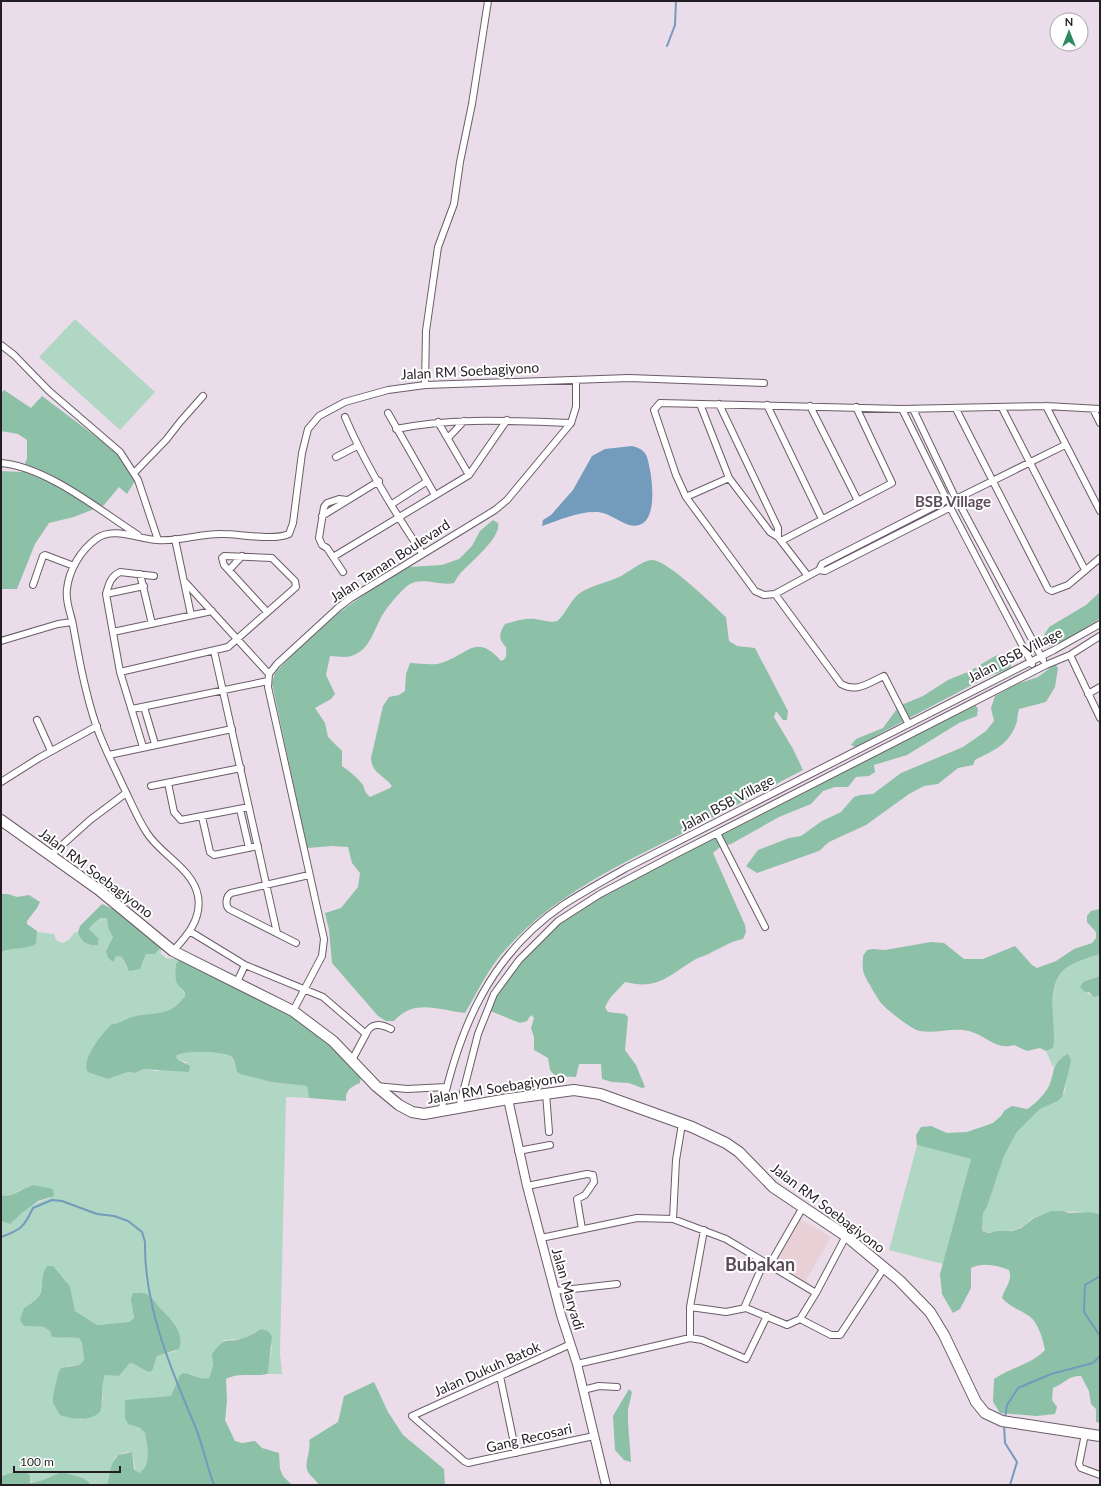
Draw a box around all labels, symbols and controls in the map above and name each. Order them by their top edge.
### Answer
north arrow [1049,12,1089,52]
text: N [1065,15,1073,28]
street label: Jalan RM Soebagiyono [400,358,540,383]
district label: BSB Village [915,492,991,510]
street label: Jalan Taman Boulevard [327,516,453,606]
street label: Jalan BSB Village [965,623,1065,686]
street label: Jalan BSB Village [677,771,777,834]
street label: Jalan RM Soebagiyono [36,824,157,921]
street label: Jalan RM Soebagiyono [426,1068,566,1107]
street label: Jalan RM Soebagiyono [768,1159,889,1256]
street label: Jalan Maryadi [549,1246,588,1332]
district label: Bubakan [725,1253,795,1275]
street label: Jalan Dukuh Batok [431,1337,543,1400]
street label: Gang Recosari [484,1419,573,1456]
scale bar [14,1448,120,1474]
text: 100 m [20,1454,54,1469]

